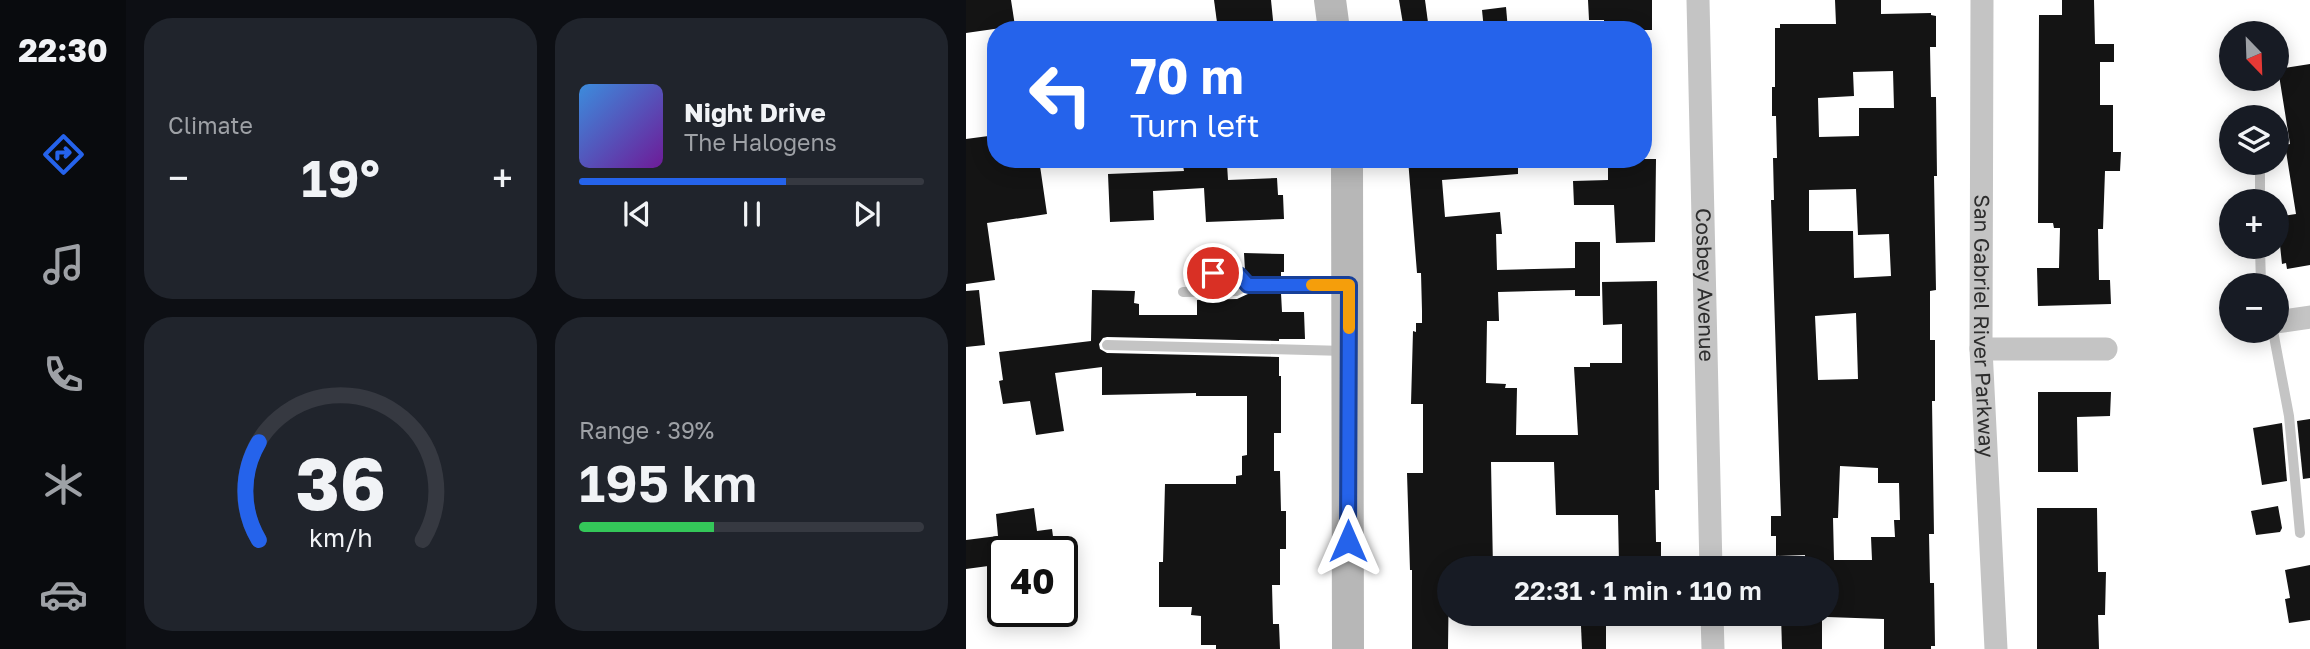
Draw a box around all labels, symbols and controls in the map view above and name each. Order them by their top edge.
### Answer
north arrow [2219,21,2289,91]
map controls [2219,21,2289,343]
text: 22:30 [18,31,108,69]
text: 70 m [1130,46,1244,105]
icon: left [1015,49,1106,140]
text: Night Drive [684,97,826,128]
button: layers [2219,105,2289,175]
text: Turn left [1130,106,1259,144]
text: Climate [168,111,253,139]
text: The Halogens [684,128,837,156]
icon: directions [39,130,88,179]
text: 19° [301,146,380,208]
text: − [168,155,189,200]
text: + [492,155,513,200]
button: + [2219,189,2289,259]
street label: San Gabriel River Parkway [1969,194,2000,458]
icon: previous [618,195,656,233]
icon: pause [733,195,771,233]
icon: next [848,195,886,233]
street label: Cosbey Avenue [1691,208,1720,362]
icon: music [39,240,88,289]
pin [1183,243,1243,303]
icon: arrive [1194,254,1232,292]
button: − [2219,273,2289,343]
icon: phone [39,350,88,399]
text: Range · 39% [579,416,714,444]
text: 36 [295,439,386,526]
text: 195 km [579,451,757,513]
icon: climate [39,460,88,509]
position arrow [1311,504,1385,578]
text: km/h [309,522,372,553]
speed limit sign: 40 [987,536,1078,627]
icon: car [39,570,88,619]
text: 22:31 · 1 min · 110 m [1514,575,1762,606]

